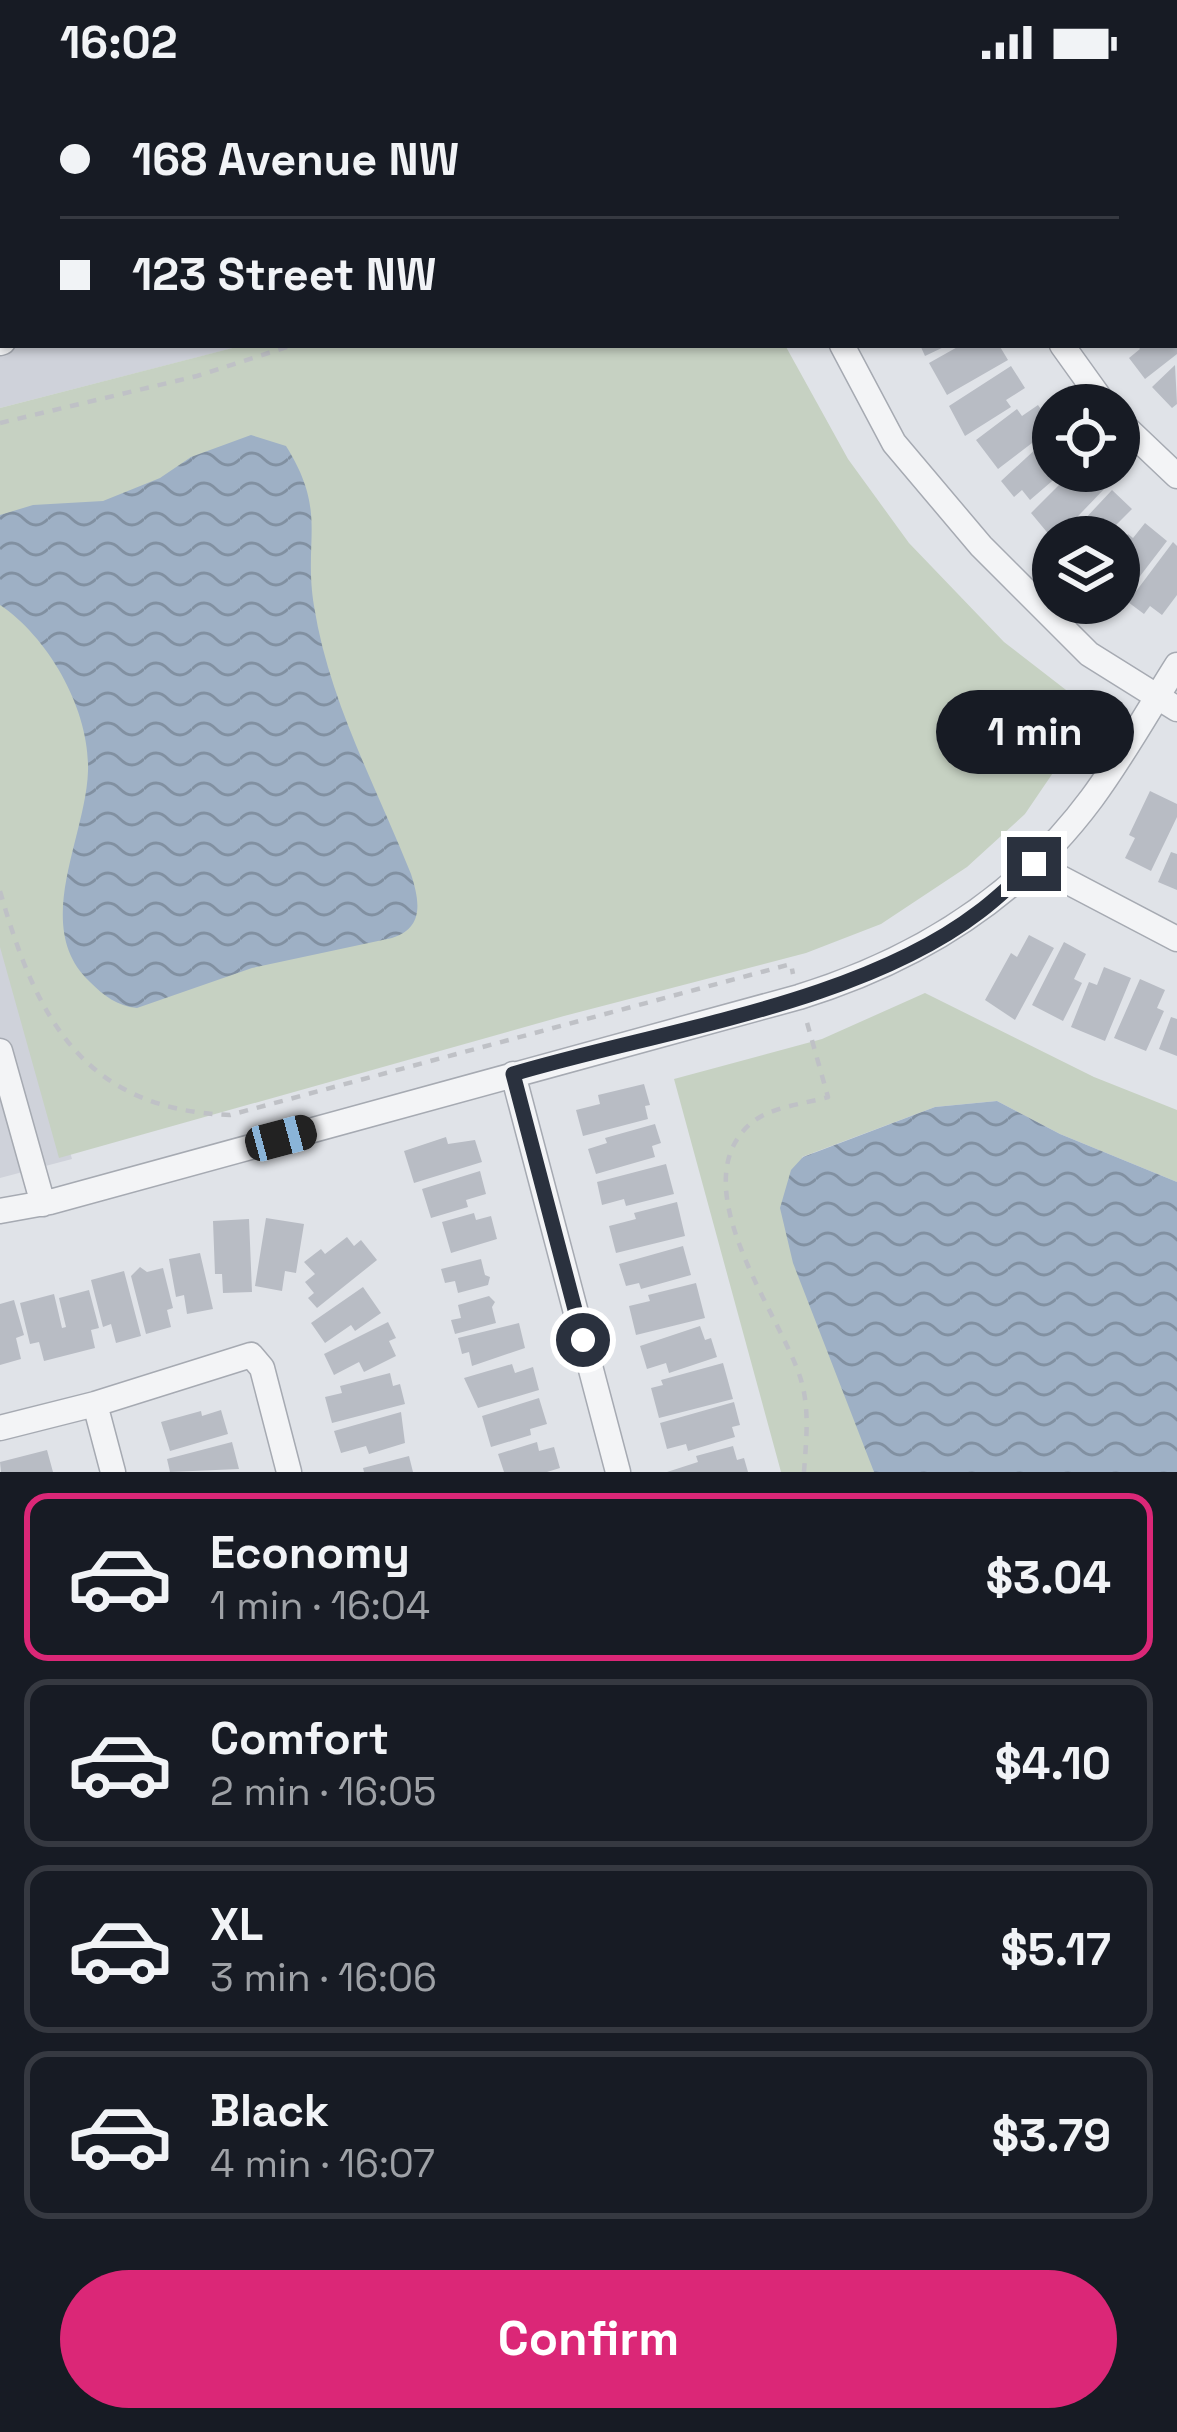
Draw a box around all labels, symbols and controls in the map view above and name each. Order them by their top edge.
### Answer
text: 16:02 [60,14,177,71]
text: 168 Avenue NW [132,131,459,188]
text: 123 Street NW [132,246,436,303]
map controls [1032,384,1140,624]
button: locate [1032,384,1140,492]
button: layers [1032,516,1140,624]
callout: 1 min [935,690,1133,774]
text: 1 min [987,707,1083,756]
route end [1007,837,1061,891]
car [242,1111,320,1165]
route start [556,1313,610,1367]
icon: car [66,1523,174,1631]
text: Economy [210,1524,410,1581]
text: $3.04 [986,1549,1111,1606]
text: 1 min · 16:04 [210,1581,430,1630]
icon: car [66,1709,174,1817]
text: Comfort [210,1710,389,1767]
text: $4.10 [995,1735,1111,1792]
text: 2 min · 16:05 [210,1767,436,1816]
icon: car [66,1895,174,2003]
text: XL [210,1896,263,1953]
text: $5.17 [1000,1921,1111,1978]
text: 3 min · 16:06 [210,1953,437,2002]
icon: car [66,2081,174,2189]
text: Black [210,2082,329,2139]
text: $3.79 [992,2107,1111,2164]
text: 4 min · 16:07 [210,2139,435,2188]
button: Confirm [60,2270,1117,2408]

